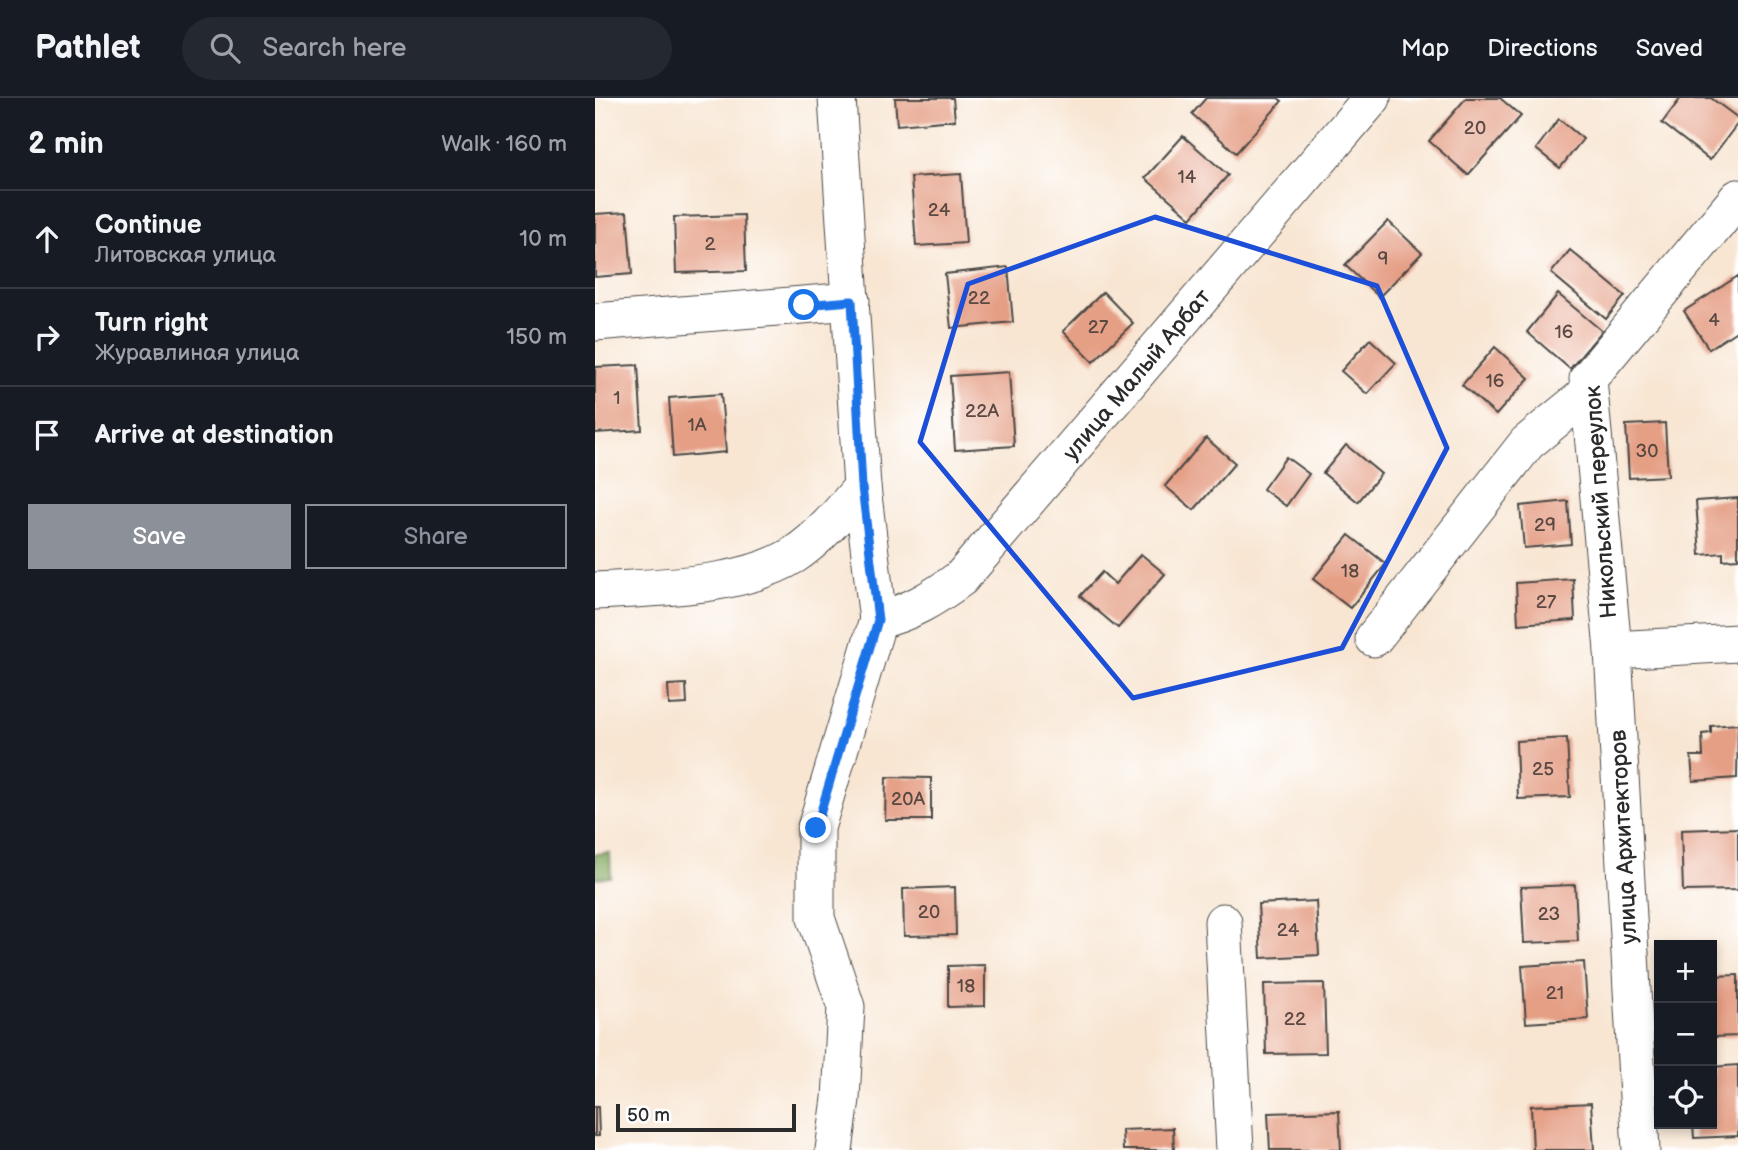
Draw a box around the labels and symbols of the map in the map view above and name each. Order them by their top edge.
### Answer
house number: 20 [1464,117,1486,140]
house number: 14 [1178,166,1197,189]
house number: 24 [928,199,951,222]
house number: 2 [704,233,716,256]
house number: 9 [1378,248,1388,271]
street label: улица Малый Арбат [1057,283,1217,467]
house number: 22 [968,287,991,310]
route start [788,289,819,320]
house number: 4 [1708,309,1720,332]
house number: 27 [1088,316,1109,339]
house number: 16 [1555,321,1573,344]
house number: 16 [1486,370,1504,393]
street label: Никольский переулок [1579,384,1623,619]
house number: 1 [613,387,621,410]
house number: 22А [965,400,999,423]
house number: 1А [688,414,707,437]
house number: 30 [1636,440,1658,463]
house number: 29 [1534,514,1556,537]
house number: 18 [1341,560,1359,583]
house number: 27 [1536,591,1557,614]
street label: улица Архитекторов [1604,729,1644,945]
house number: 25 [1532,758,1554,781]
house number: 20А [891,788,925,811]
route end [800,812,831,843]
house number: 20 [918,901,940,924]
house number: 23 [1538,903,1560,926]
house number: 24 [1277,919,1300,942]
house number: 18 [957,975,975,998]
house number: 21 [1546,982,1564,1005]
house number: 22 [1284,1008,1307,1031]
scale bar [616,1101,796,1133]

